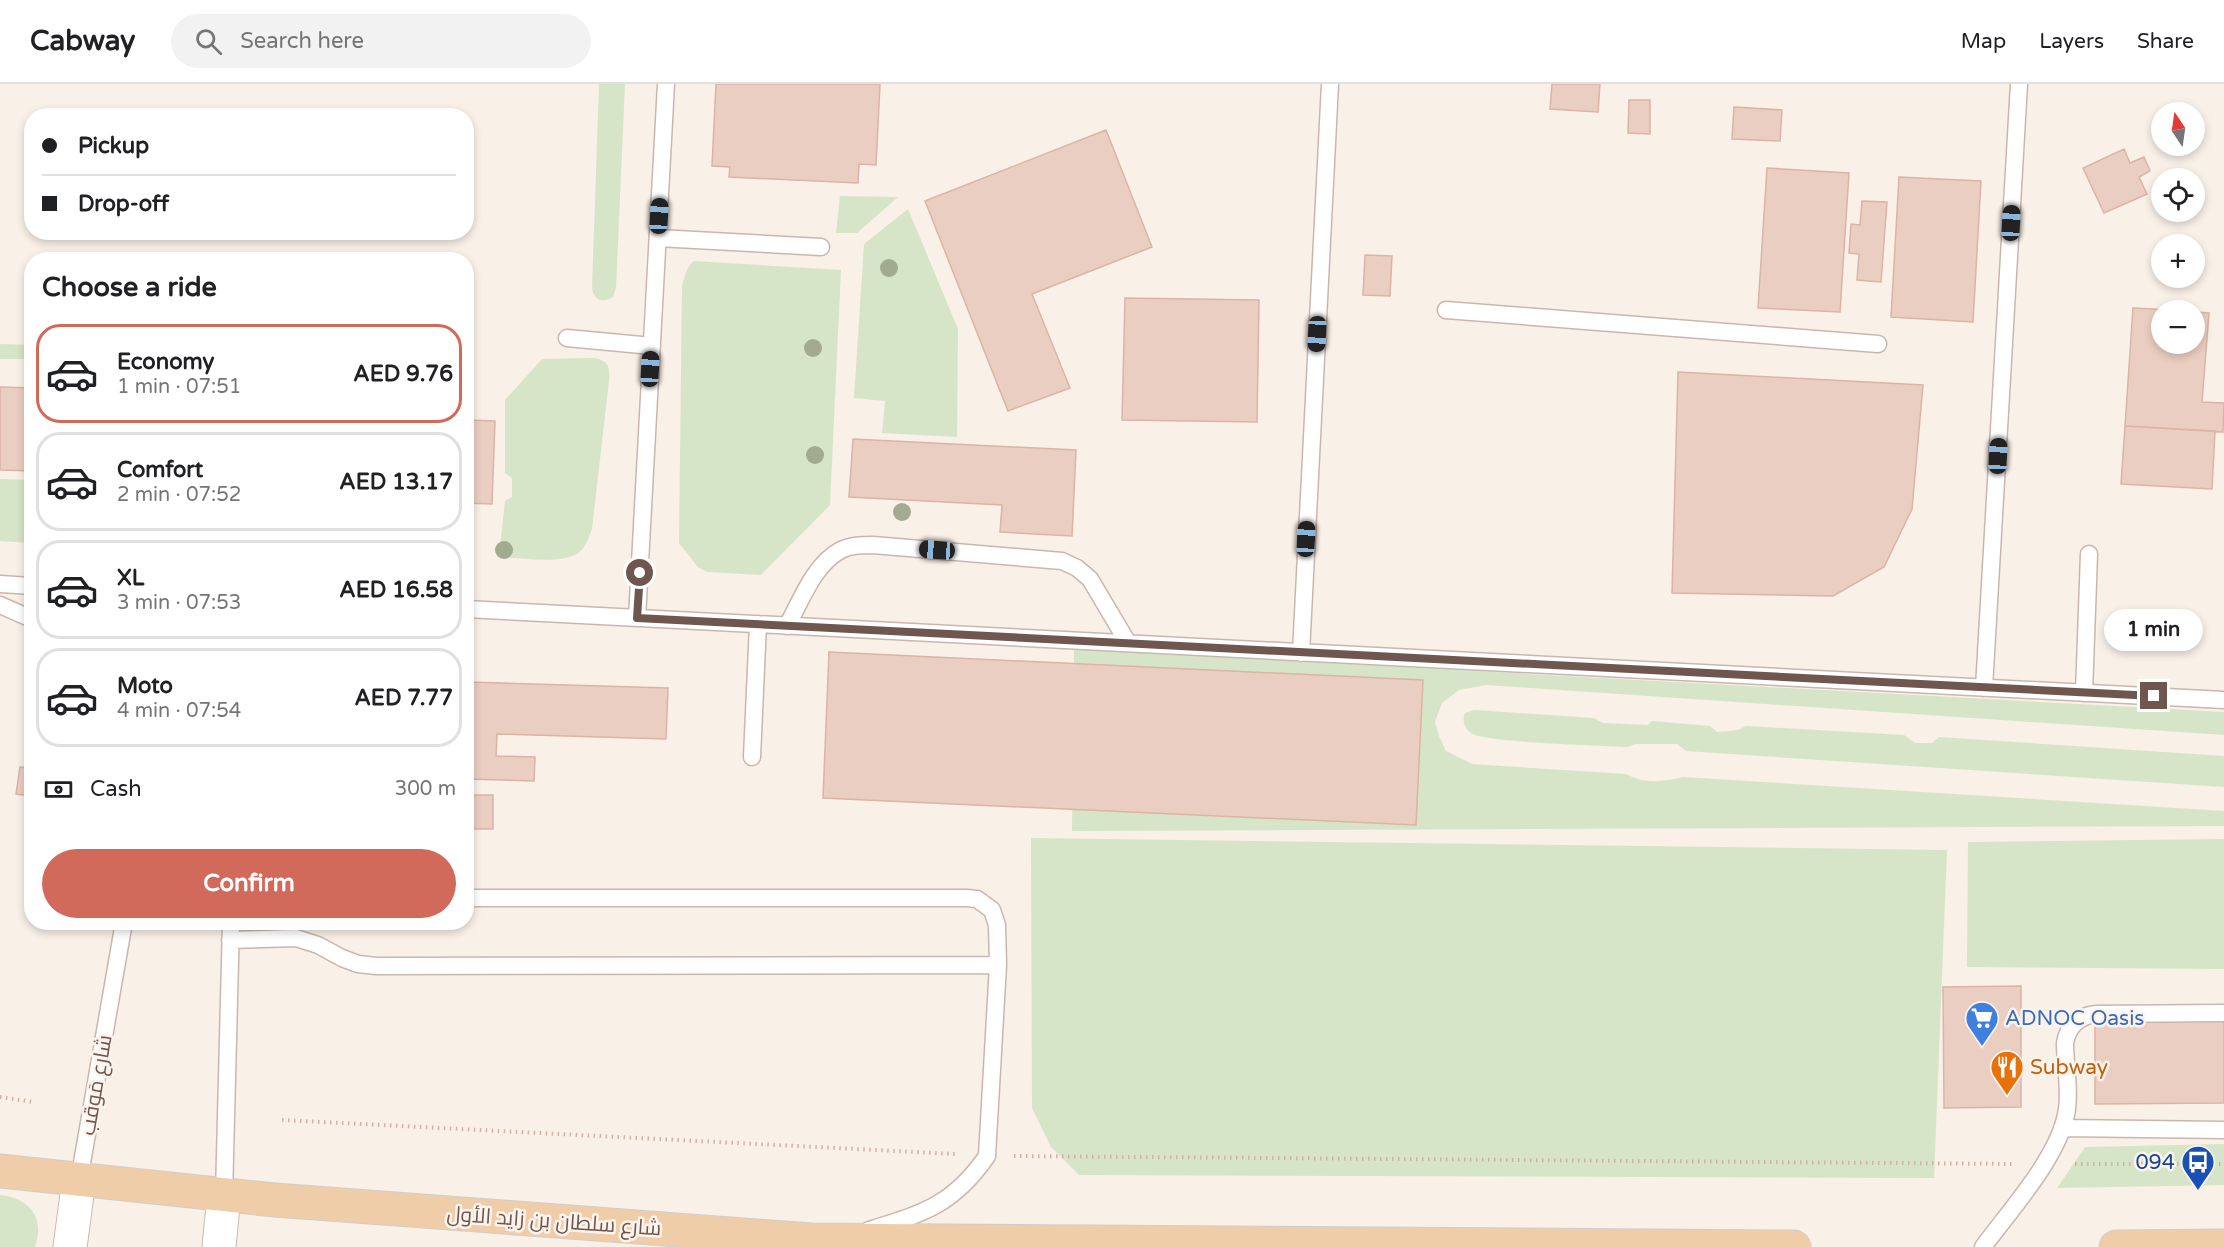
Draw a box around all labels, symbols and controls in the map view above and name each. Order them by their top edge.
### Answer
search box [171,14,591,68]
text: Cabway [30,24,135,58]
icon: search [192,25,225,58]
text: Search here [240,28,364,54]
text: Map [1961,29,2006,54]
text: Layers [2039,29,2104,54]
text: Share [2137,29,2194,54]
north arrow [2151,102,2205,156]
map controls [2151,102,2205,354]
text: Pickup [78,133,149,159]
button: locate [2151,168,2205,222]
text: Drop-off [78,191,169,217]
car [649,198,669,234]
car [2001,205,2021,241]
button: + [2151,234,2205,288]
text: Choose a ride [42,271,217,304]
button: − [2151,300,2205,354]
car [1307,316,1327,352]
icon: car [45,347,99,401]
text: Economy [117,349,214,375]
car [640,351,660,387]
text: AED 9.76 [353,361,453,387]
text: 1 min · 07:51 [117,375,241,399]
car [1988,438,2008,474]
icon: car [45,455,99,509]
text: Comfort [117,457,203,483]
text: AED 13.17 [339,469,453,495]
text: 2 min · 07:52 [117,483,241,507]
car [1296,521,1316,557]
car [918,540,956,560]
route start [626,559,653,586]
icon: car [45,563,99,617]
text: XL [117,565,144,591]
text: AED 16.58 [339,577,453,603]
text: 3 min · 07:53 [117,591,241,615]
callout: 1 min [2104,609,2204,651]
text: 1 min [2127,618,2180,642]
icon: car [45,671,99,725]
text: Moto [117,673,173,699]
route end [2140,682,2167,709]
text: AED 7.77 [354,685,453,711]
text: 4 min · 07:54 [117,699,241,723]
icon: cash [42,773,75,806]
text: Cash [90,776,142,802]
text: 300 m [395,777,456,801]
button: Confirm [42,849,456,918]
supermarket icon: ADNOC Oasis [1964,1000,2000,1047]
place label: ADNOC Oasis [2005,1006,2144,1031]
street label: شارع مَوقب [75,1033,119,1137]
restaurant icon: Subway [1989,1049,2025,1096]
place label: Subway [2030,1055,2108,1080]
bus stop icon: 094 [2180,1144,2216,1191]
place label: 094 [2135,1150,2175,1175]
street label: شارع سلطان بن زايد الأول [446,1202,662,1242]

